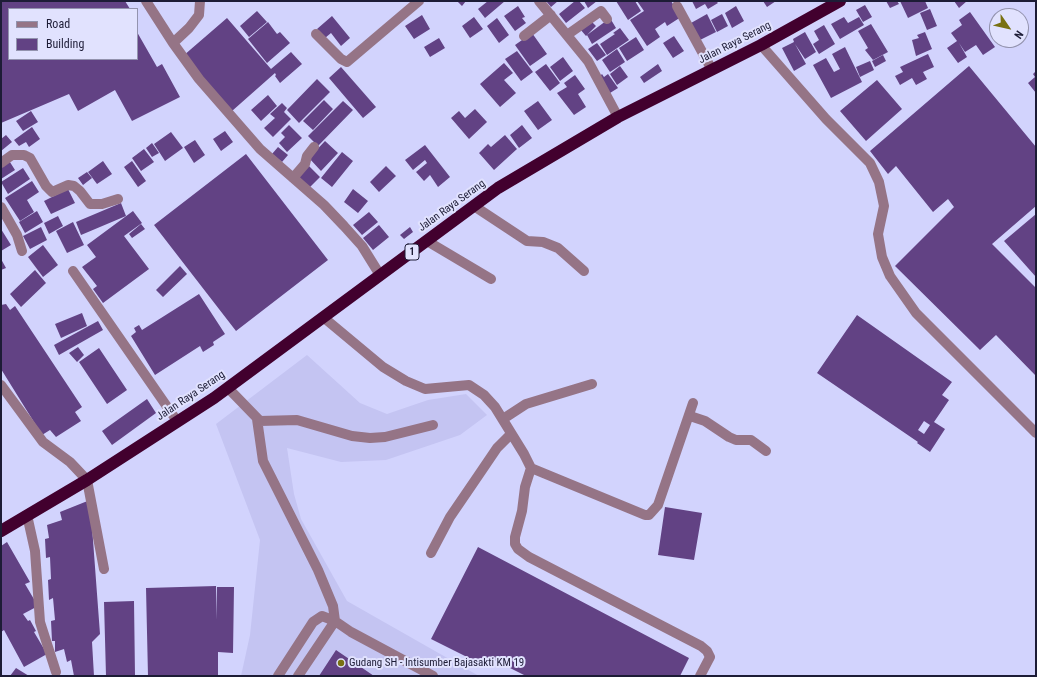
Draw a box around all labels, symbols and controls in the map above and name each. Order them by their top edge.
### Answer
legend [8,8,138,60]
north arrow [989,8,1029,48]
text: Road [46,17,70,31]
street label: Jalan Raya Serang [697,19,773,67]
text: N [1011,28,1026,41]
text: Building [46,37,84,51]
street label: Jalan Raya Serang [416,177,488,235]
road number: 1 [405,244,419,260]
street label: Jalan Raya Serang [154,368,228,424]
place label: Gudang SH - Intisumber Bajasakti KM 19 [349,656,524,670]
marker: Gudang SH - Intisumber Bajasakti KM 19 [336,658,346,668]

